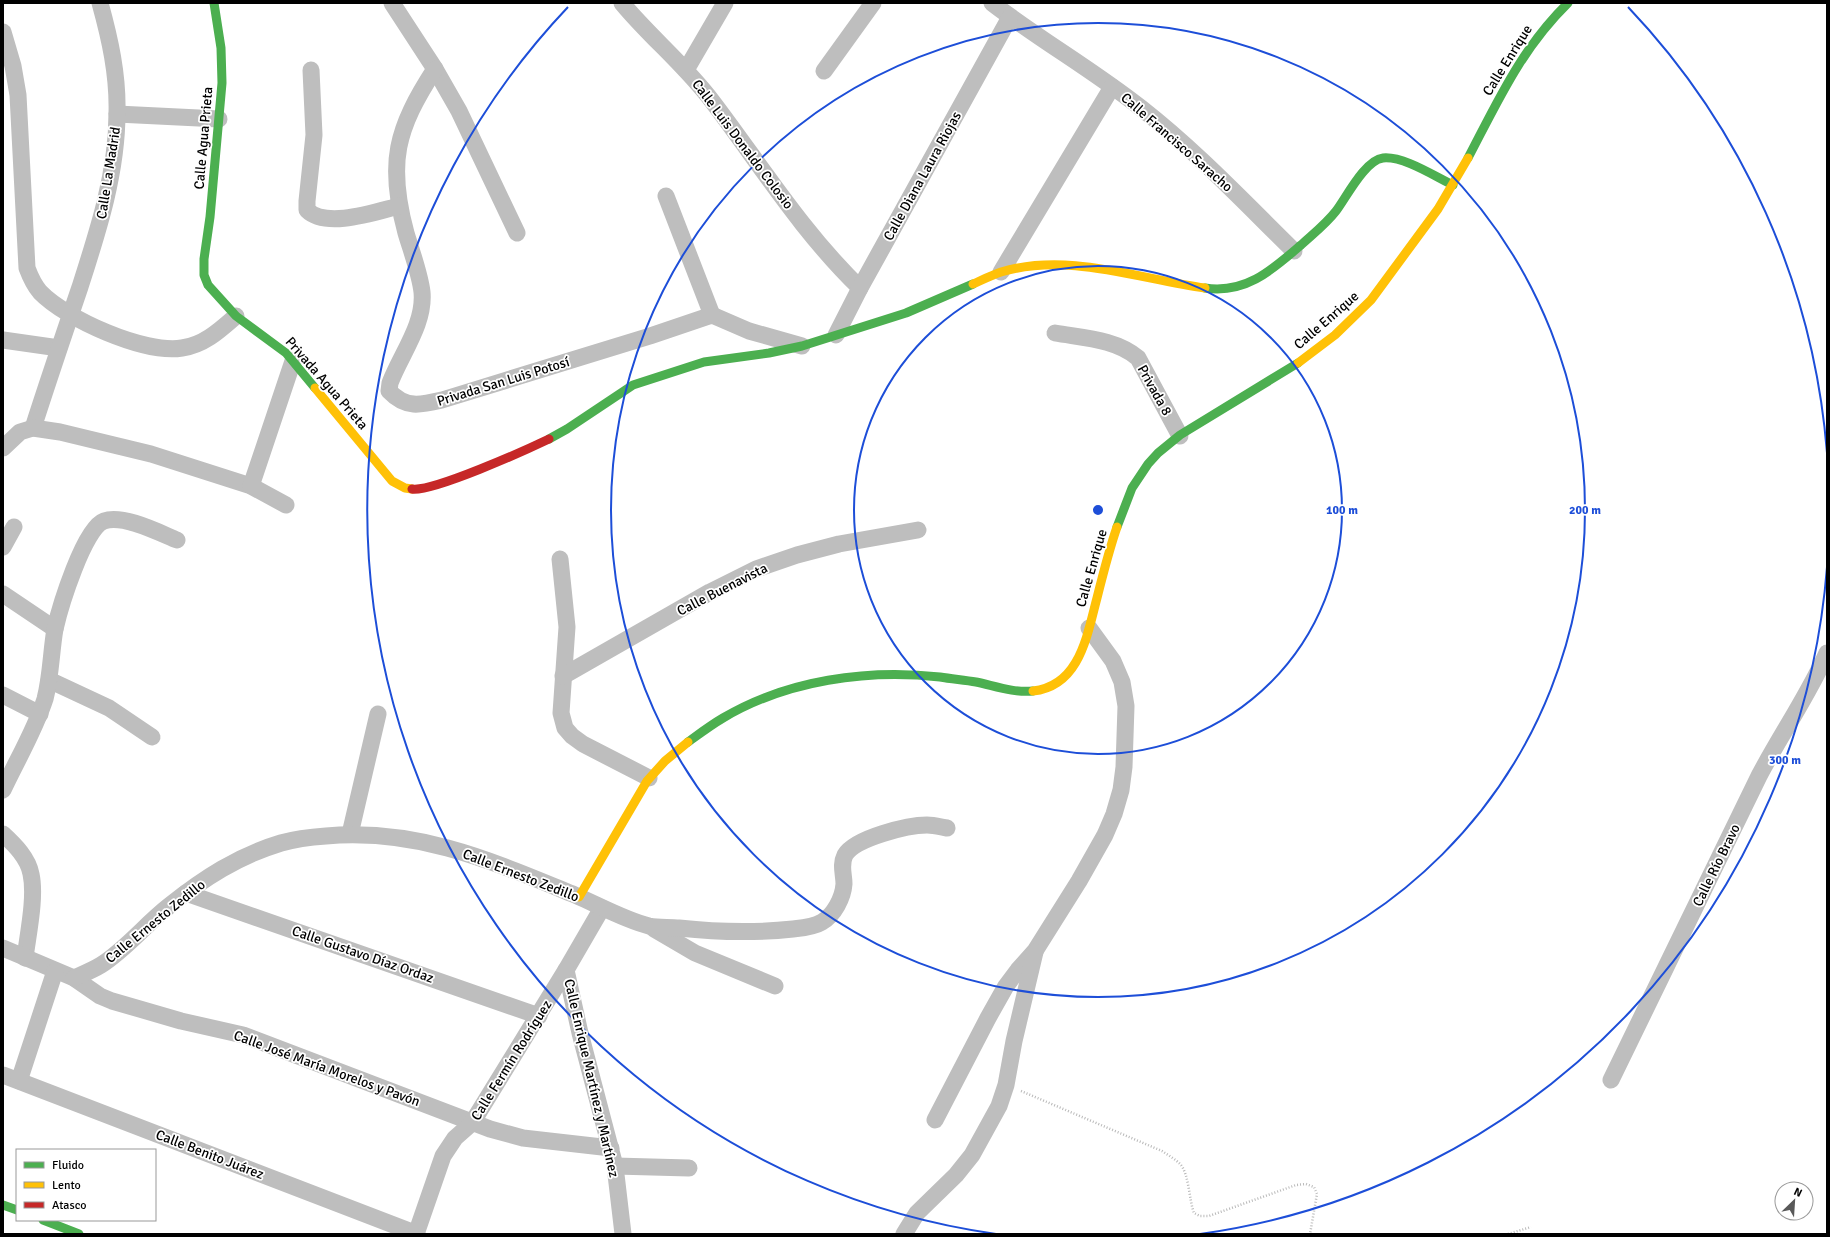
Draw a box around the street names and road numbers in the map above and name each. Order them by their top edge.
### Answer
street label: Calle Enrique [1479,22,1536,99]
street label: Calle Luis Donaldo Colosio [688,76,797,213]
street label: Calle Agua Prieta [191,86,216,190]
street label: Calle Francisco Saracho [1117,89,1236,195]
street label: Calle Diana Laura Riojas [880,109,965,244]
street label: Calle La Madrid [93,126,124,220]
street label: Calle Enrique [1290,288,1362,353]
street label: Privada Agua Prieta [282,333,372,433]
street label: Privada San Luis Potosí [435,353,572,410]
street label: Privada 8 [1134,362,1175,419]
street label: Calle Enrique [1072,527,1111,609]
street label: Calle Buenavista [674,559,770,620]
street label: Calle Río Bravo [1689,821,1744,909]
street label: Calle Ernesto Zedillo [460,845,581,906]
street label: Calle Ernesto Zedillo [102,876,209,967]
street label: Calle Gustavo Díaz Ordaz [290,922,436,987]
street label: Calle Enrique Martínez y Martínez [560,977,623,1179]
street label: Calle Fermín Rodríguez [467,997,555,1124]
street label: Calle José María Morelos y Pavón [231,1027,422,1110]
street label: Calle Benito Juárez [153,1126,266,1183]

